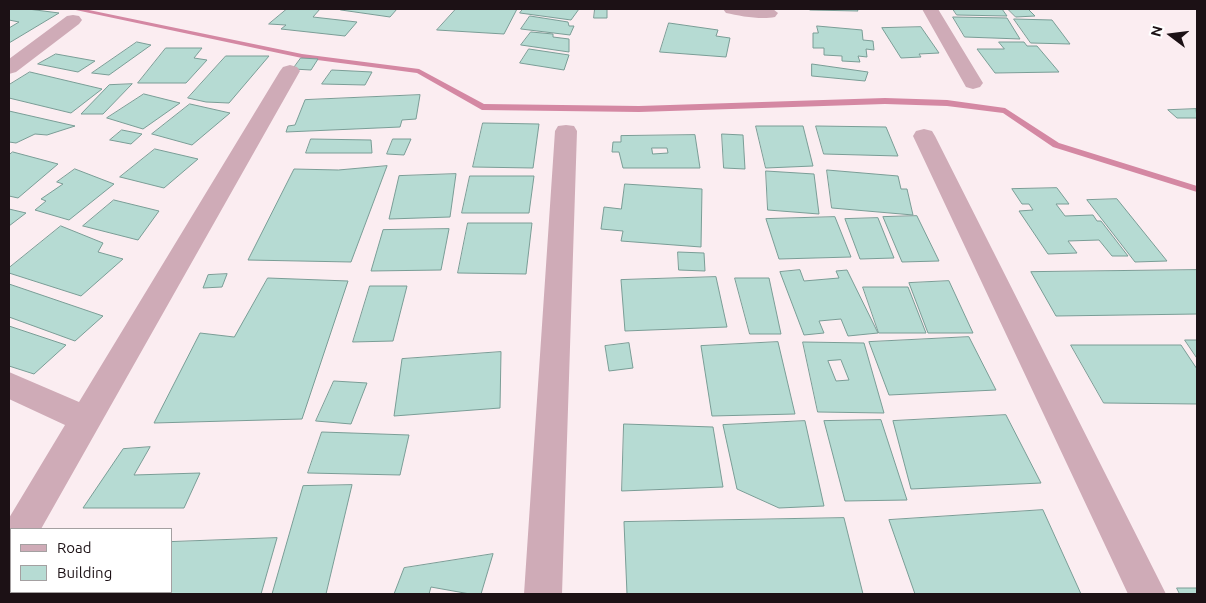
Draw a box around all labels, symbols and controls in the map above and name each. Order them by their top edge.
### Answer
north arrow [1146,10,1196,60]
text: N [1147,24,1166,38]
legend [10,528,172,593]
text: Road [57,539,92,556]
text: Building [57,564,112,581]

